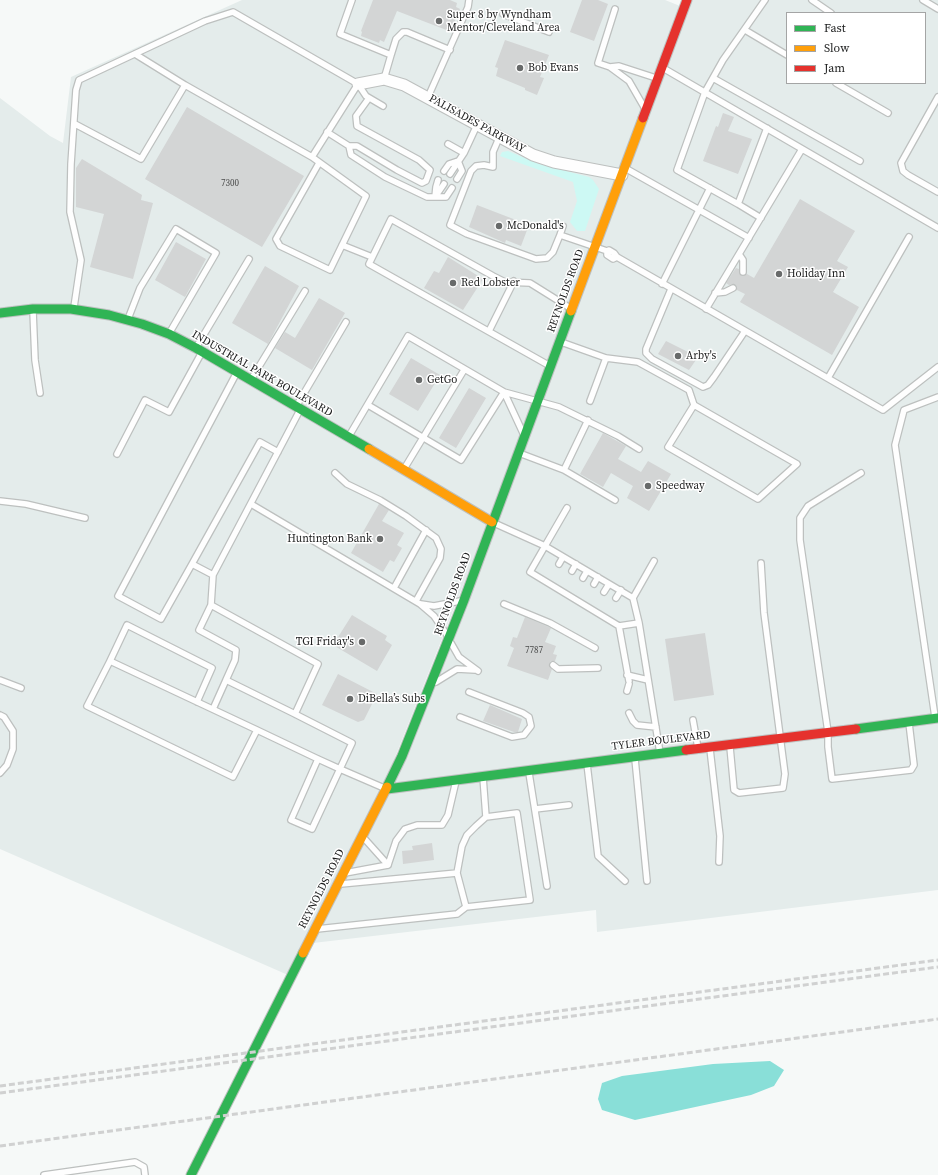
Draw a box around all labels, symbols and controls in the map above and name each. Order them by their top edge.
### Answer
place label: Super 8 by Wyndham Mentor/Cleveland Area [447,8,560,34]
legend [786,12,926,84]
marker: Super 8 by Wyndham Mentor/Cleveland Area [434,16,444,26]
text: Fast [824,20,846,36]
text: Slow [824,40,849,56]
text: Jam [824,60,845,76]
place label: Bob Evans [528,61,579,75]
marker: Bob Evans [515,63,525,73]
street label: PALISADES PARKWAY [426,92,528,156]
house number: 7300 [221,179,239,189]
place label: McDonald's [507,219,564,233]
marker: McDonald's [494,221,504,231]
street label: REYNOLDS ROAD [545,248,587,334]
place label: Holiday Inn [787,267,845,281]
marker: Holiday Inn [774,269,784,279]
place label: Red Lobster [461,276,520,290]
marker: Red Lobster [448,278,458,288]
street label: INDUSTRIAL PARK BOULEVARD [189,328,335,420]
place label: Arby's [686,349,716,363]
marker: Arby's [673,351,683,361]
place label: GetGo [427,373,457,387]
marker: GetGo [414,375,424,385]
place label: Speedway [656,479,705,493]
marker: Speedway [643,481,653,491]
place label: Huntington Bank [287,532,372,546]
marker: Huntington Bank [375,534,385,544]
street label: REYNOLDS ROAD [432,551,474,637]
place label: TGI Friday's [296,635,354,649]
marker: TGI Friday's [357,637,367,647]
house number: 7787 [525,646,543,656]
place label: DiBella’s Subs [358,692,425,706]
marker: DiBella’s Subs [345,694,355,704]
street label: TYLER BOULEVARD [611,728,711,754]
street label: REYNOLDS ROAD [296,847,348,931]

